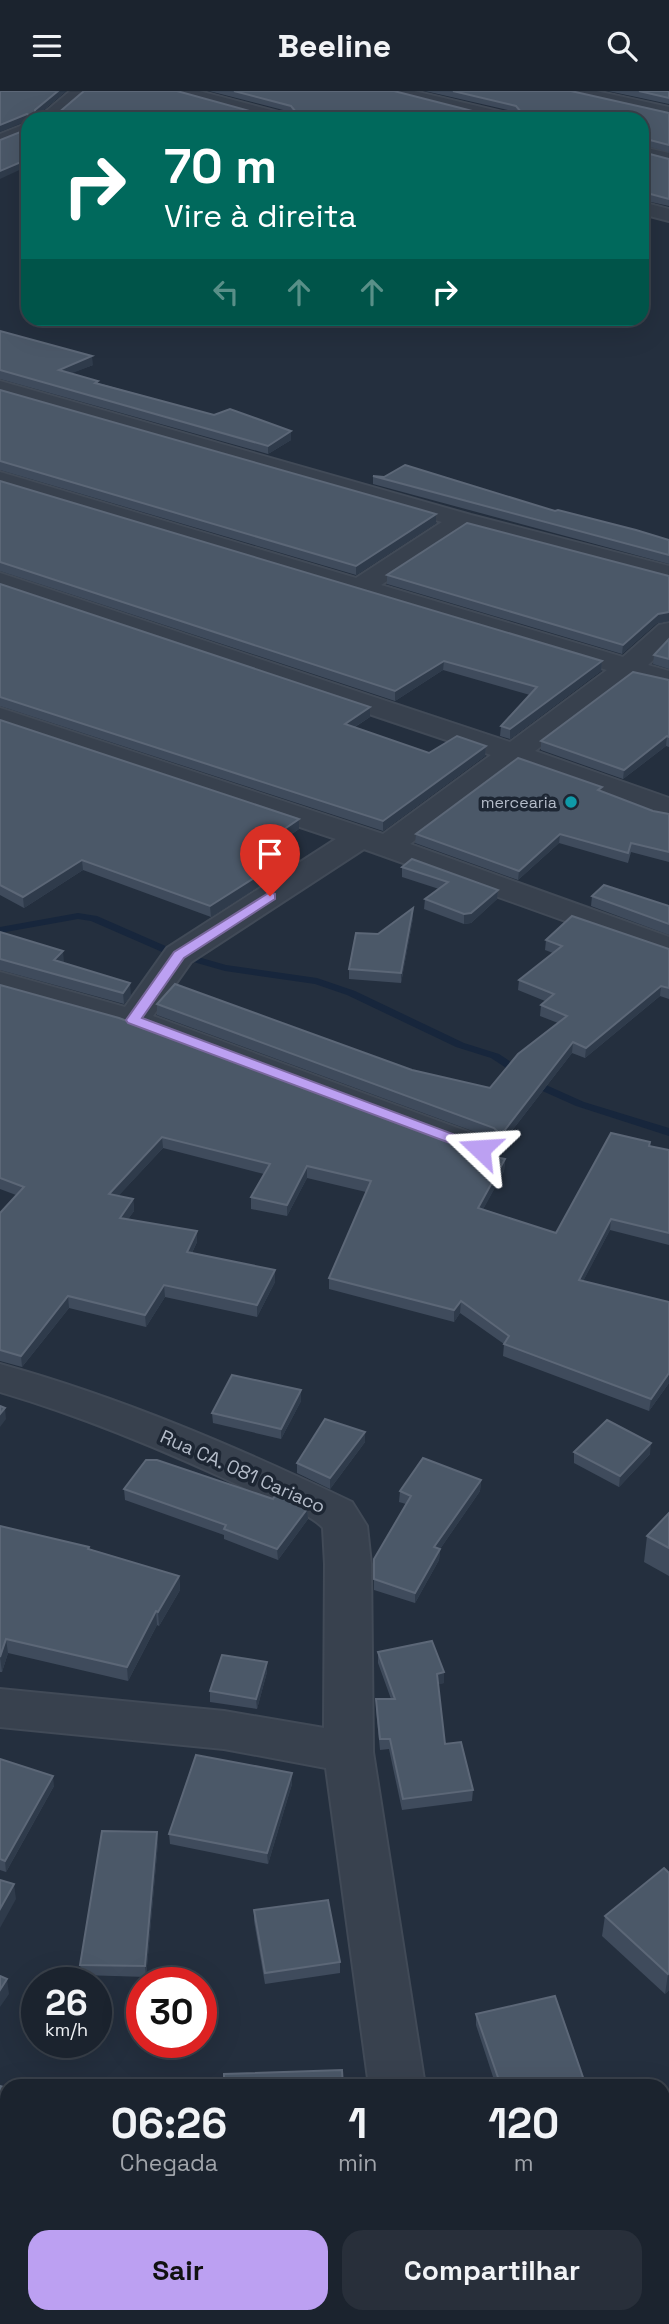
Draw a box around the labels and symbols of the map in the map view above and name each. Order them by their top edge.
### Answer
place label: mercearia [481,792,557,813]
marker: mercearia [563,794,579,810]
pin [240,824,300,896]
position arrow [443,1112,517,1186]
street label: Rua CA. 081 Cariaco [156,1424,329,1519]
speed limit sign: 30 [126,1967,217,2058]

